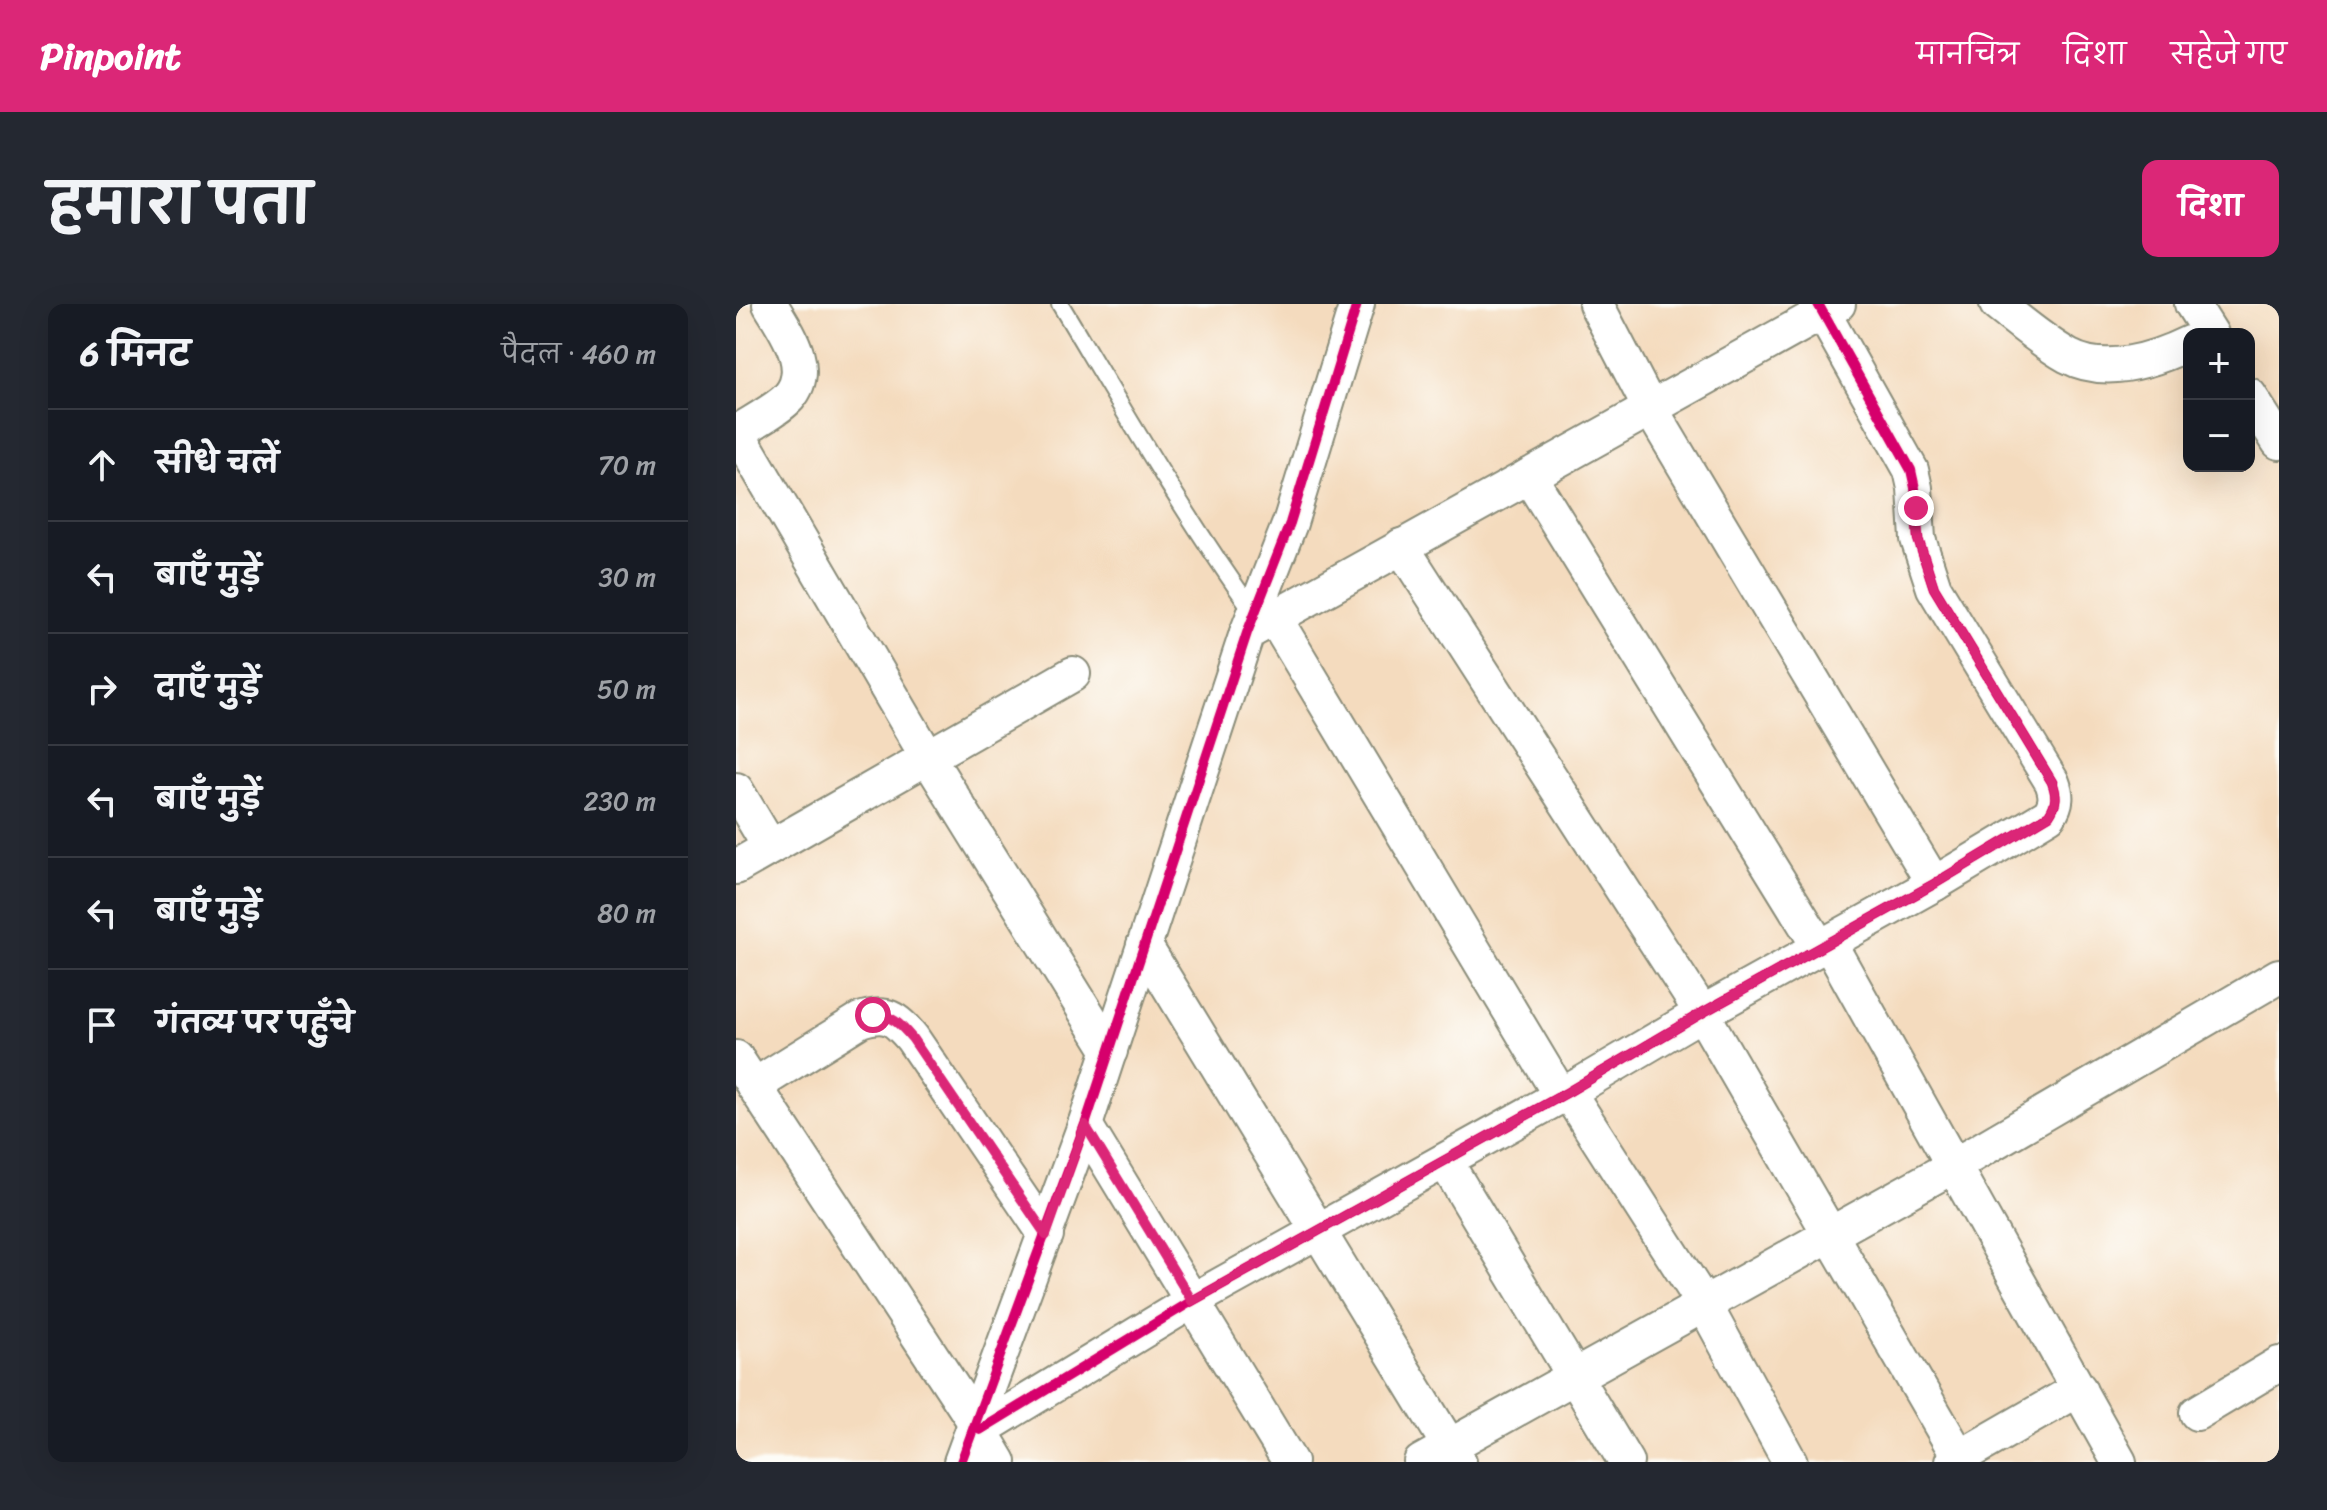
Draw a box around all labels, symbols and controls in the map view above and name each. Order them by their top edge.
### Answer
text: Pinpoint [40,23,181,90]
text: मानचित्र [1916,30,2019,79]
text: दिशा [2063,30,2127,79]
text: सहेजे गए [2171,30,2287,79]
text: हमारा पता [48,155,311,254]
button: दिशा [2142,160,2279,257]
text: 6 मिनट [80,324,191,384]
map controls [2183,328,2255,472]
button: + [2183,328,2255,400]
text: पैदल · 460 m [501,331,656,377]
button: − [2183,400,2255,472]
text: सीधे चलें [156,436,279,490]
text: 70 m [598,442,656,488]
icon: ahead [80,443,124,487]
route end [1898,490,1934,526]
text: बाएँ मुड़ें [156,548,261,602]
text: 30 m [599,554,656,600]
icon: left [80,555,124,599]
text: दाएँ मुड़ें [156,660,261,714]
text: 50 m [597,666,656,712]
icon: right [80,667,124,711]
text: बाएँ मुड़ें [156,772,261,826]
text: 230 m [584,778,656,824]
icon: left [80,779,124,823]
text: बाएँ मुड़ें [156,884,261,938]
text: 80 m [597,890,656,936]
icon: left [80,891,124,935]
text: गंतव्य पर पहुँचे [156,996,354,1050]
route start [855,997,891,1033]
icon: arrive [80,1003,124,1047]

